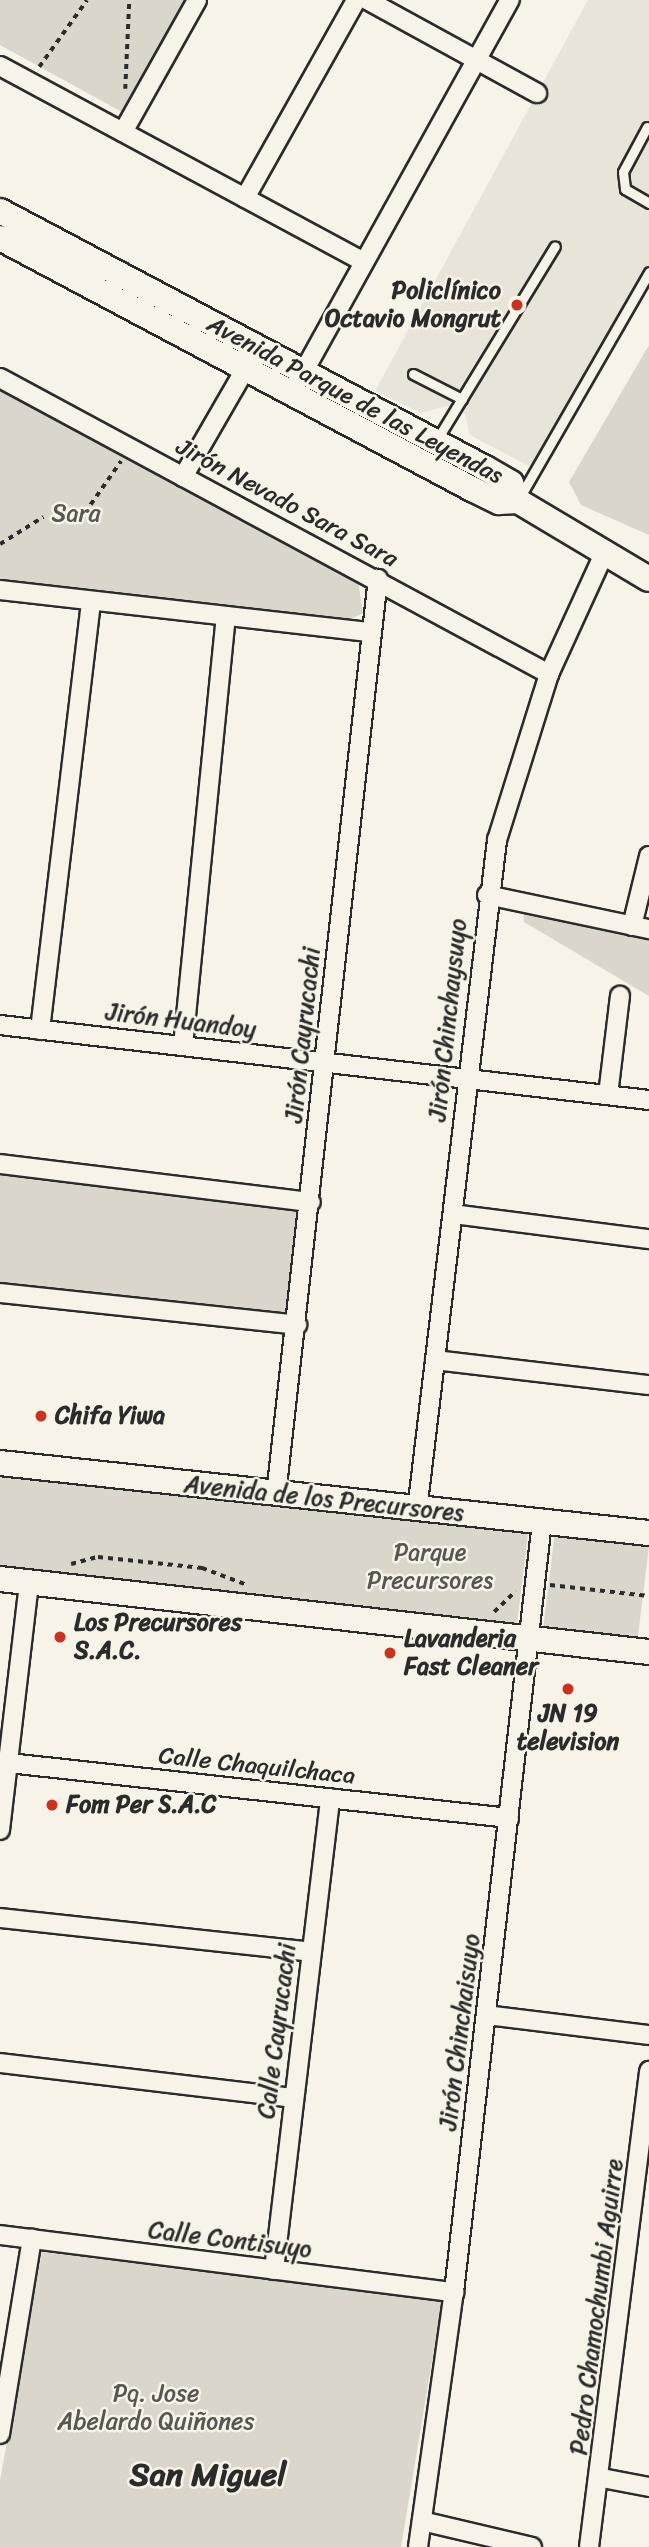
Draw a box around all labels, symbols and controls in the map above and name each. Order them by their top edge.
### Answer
place label: Policlínico Octavio Mongrut [325,277,501,333]
marker: Policlínico Octavio Mongrut [507,295,527,315]
street label: Avenida Parque de las Leyendas [201,309,509,491]
street label: Jirón Nevado Sara Sara [172,432,402,574]
park label: Sara [51,500,101,528]
street label: Jirón Chinchaysuyo [423,918,473,1122]
street label: Jirón Cayrucachi [279,946,327,1124]
street label: Jirón Huandoy [104,998,258,1044]
place label: Chifa Yiwa [55,1402,165,1430]
marker: Chifa Yiwa [33,1408,49,1424]
street label: Avenida de los Precursores [181,1470,467,1528]
park label: Parque Precursores [367,1539,493,1595]
place label: Los Precursores S.A.C. [74,1609,241,1665]
place label: Lavanderia Fast Cleaner [404,1625,537,1681]
marker: Los Precursores S.A.C. [52,1629,68,1645]
marker: Lavanderia Fast Cleaner [382,1645,398,1661]
marker: JN 19 television [560,1681,576,1697]
place label: JN 19 television [517,1700,619,1756]
street label: Calle Chaquilchaca [157,1741,357,1791]
place label: Fom Per S.A.C [66,1791,219,1819]
marker: Fom Per S.A.C [44,1797,60,1813]
street label: Jirón Chinchaisuyo [434,1932,486,2132]
street label: Calle Cayrucachi [252,1942,302,2120]
street label: Pedro Chamochumbi Aguirre [565,2157,629,2457]
street label: Calle Contisuyo [147,2216,313,2264]
park label: Pq. Jose Abelardo Quiñones [58,2380,254,2436]
district label: San Miguel [131,2456,285,2494]

